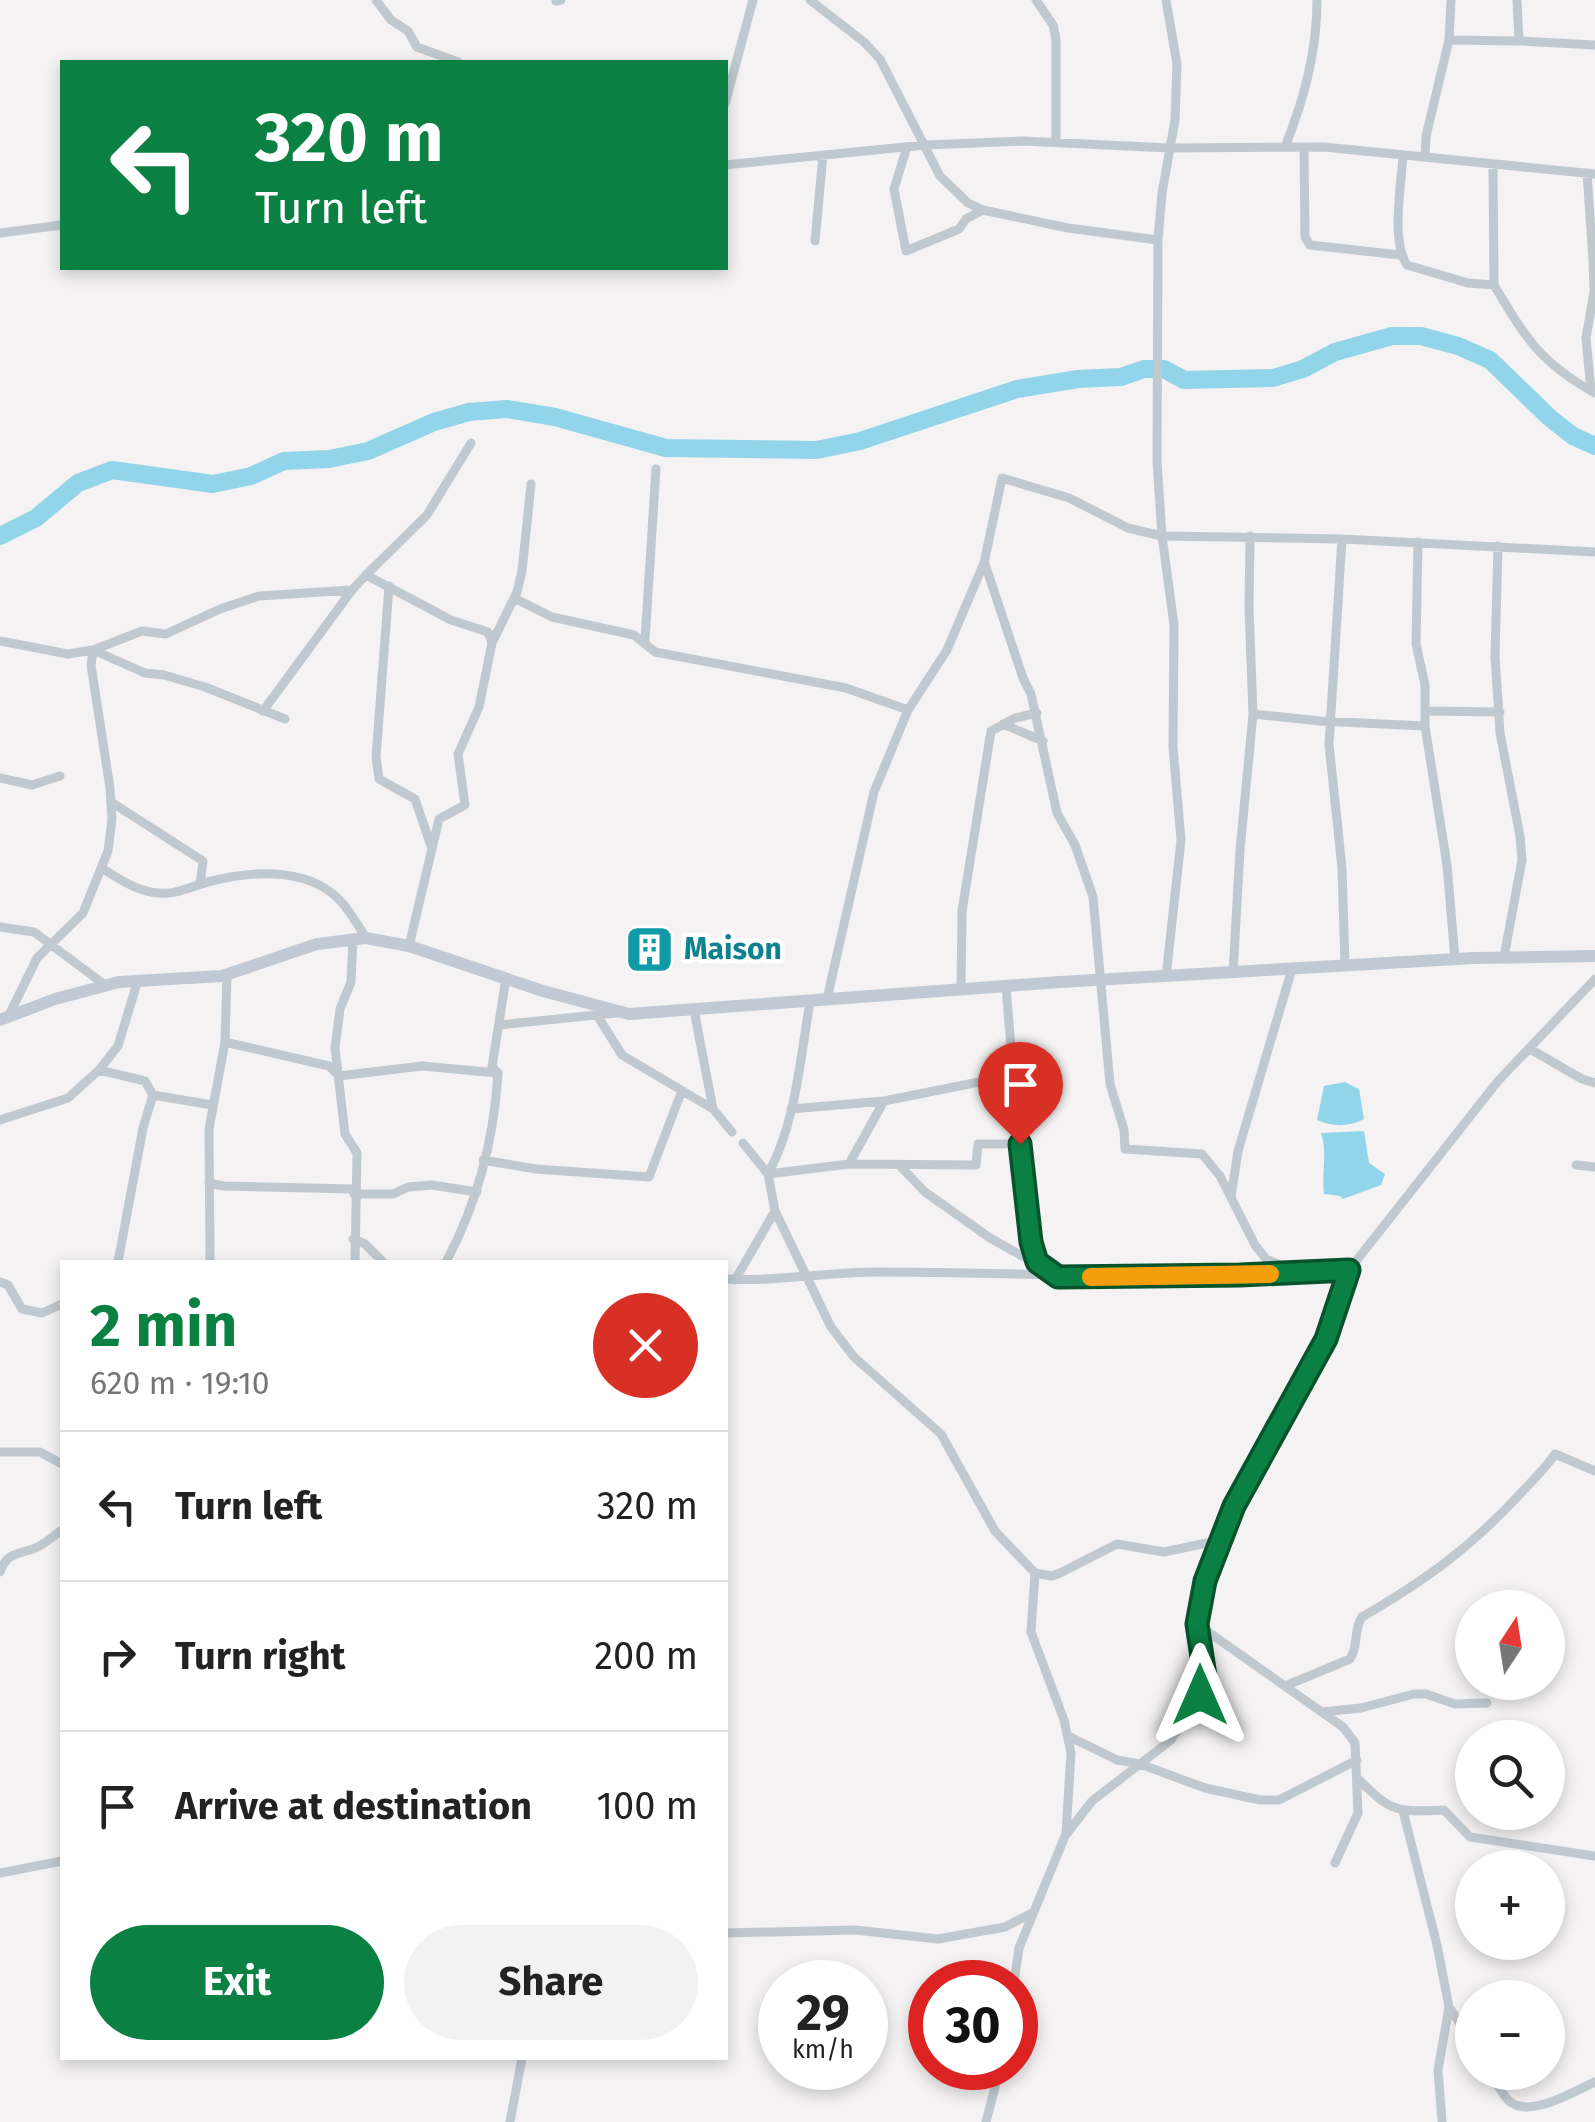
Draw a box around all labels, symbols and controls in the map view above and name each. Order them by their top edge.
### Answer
text: 320 m [255,96,444,180]
icon: left [90,100,220,230]
text: Turn left [255,181,427,235]
building icon: Maison [623,923,675,975]
place label: Maison [684,931,782,967]
pin [978,1042,1063,1145]
icon: arrive [993,1057,1048,1112]
text: 2 min [90,1290,237,1362]
button: close [593,1293,698,1398]
text: 620 m · 19:10 [90,1364,270,1402]
icon: left [90,1479,145,1534]
text: Turn left [175,1483,322,1529]
text: 320 m [597,1483,698,1529]
north arrow [1455,1590,1565,1700]
map controls [1455,1590,1565,2090]
icon: right [90,1629,145,1684]
text: Turn right [175,1633,345,1679]
text: 200 m [594,1633,698,1679]
position arrow [1148,1643,1252,1747]
button: search [1455,1720,1565,1830]
icon: arrive [90,1779,145,1834]
text: Arrive at destination [175,1783,532,1829]
text: 100 m [597,1783,698,1829]
button: + [1455,1850,1565,1960]
button: Exit [90,1925,384,2040]
button: Share [404,1925,698,2040]
speed limit sign: 30 [908,1960,1038,2090]
button: − [1455,1980,1565,2090]
text: 29 [796,1983,850,2043]
text: km/h [792,2035,854,2065]

